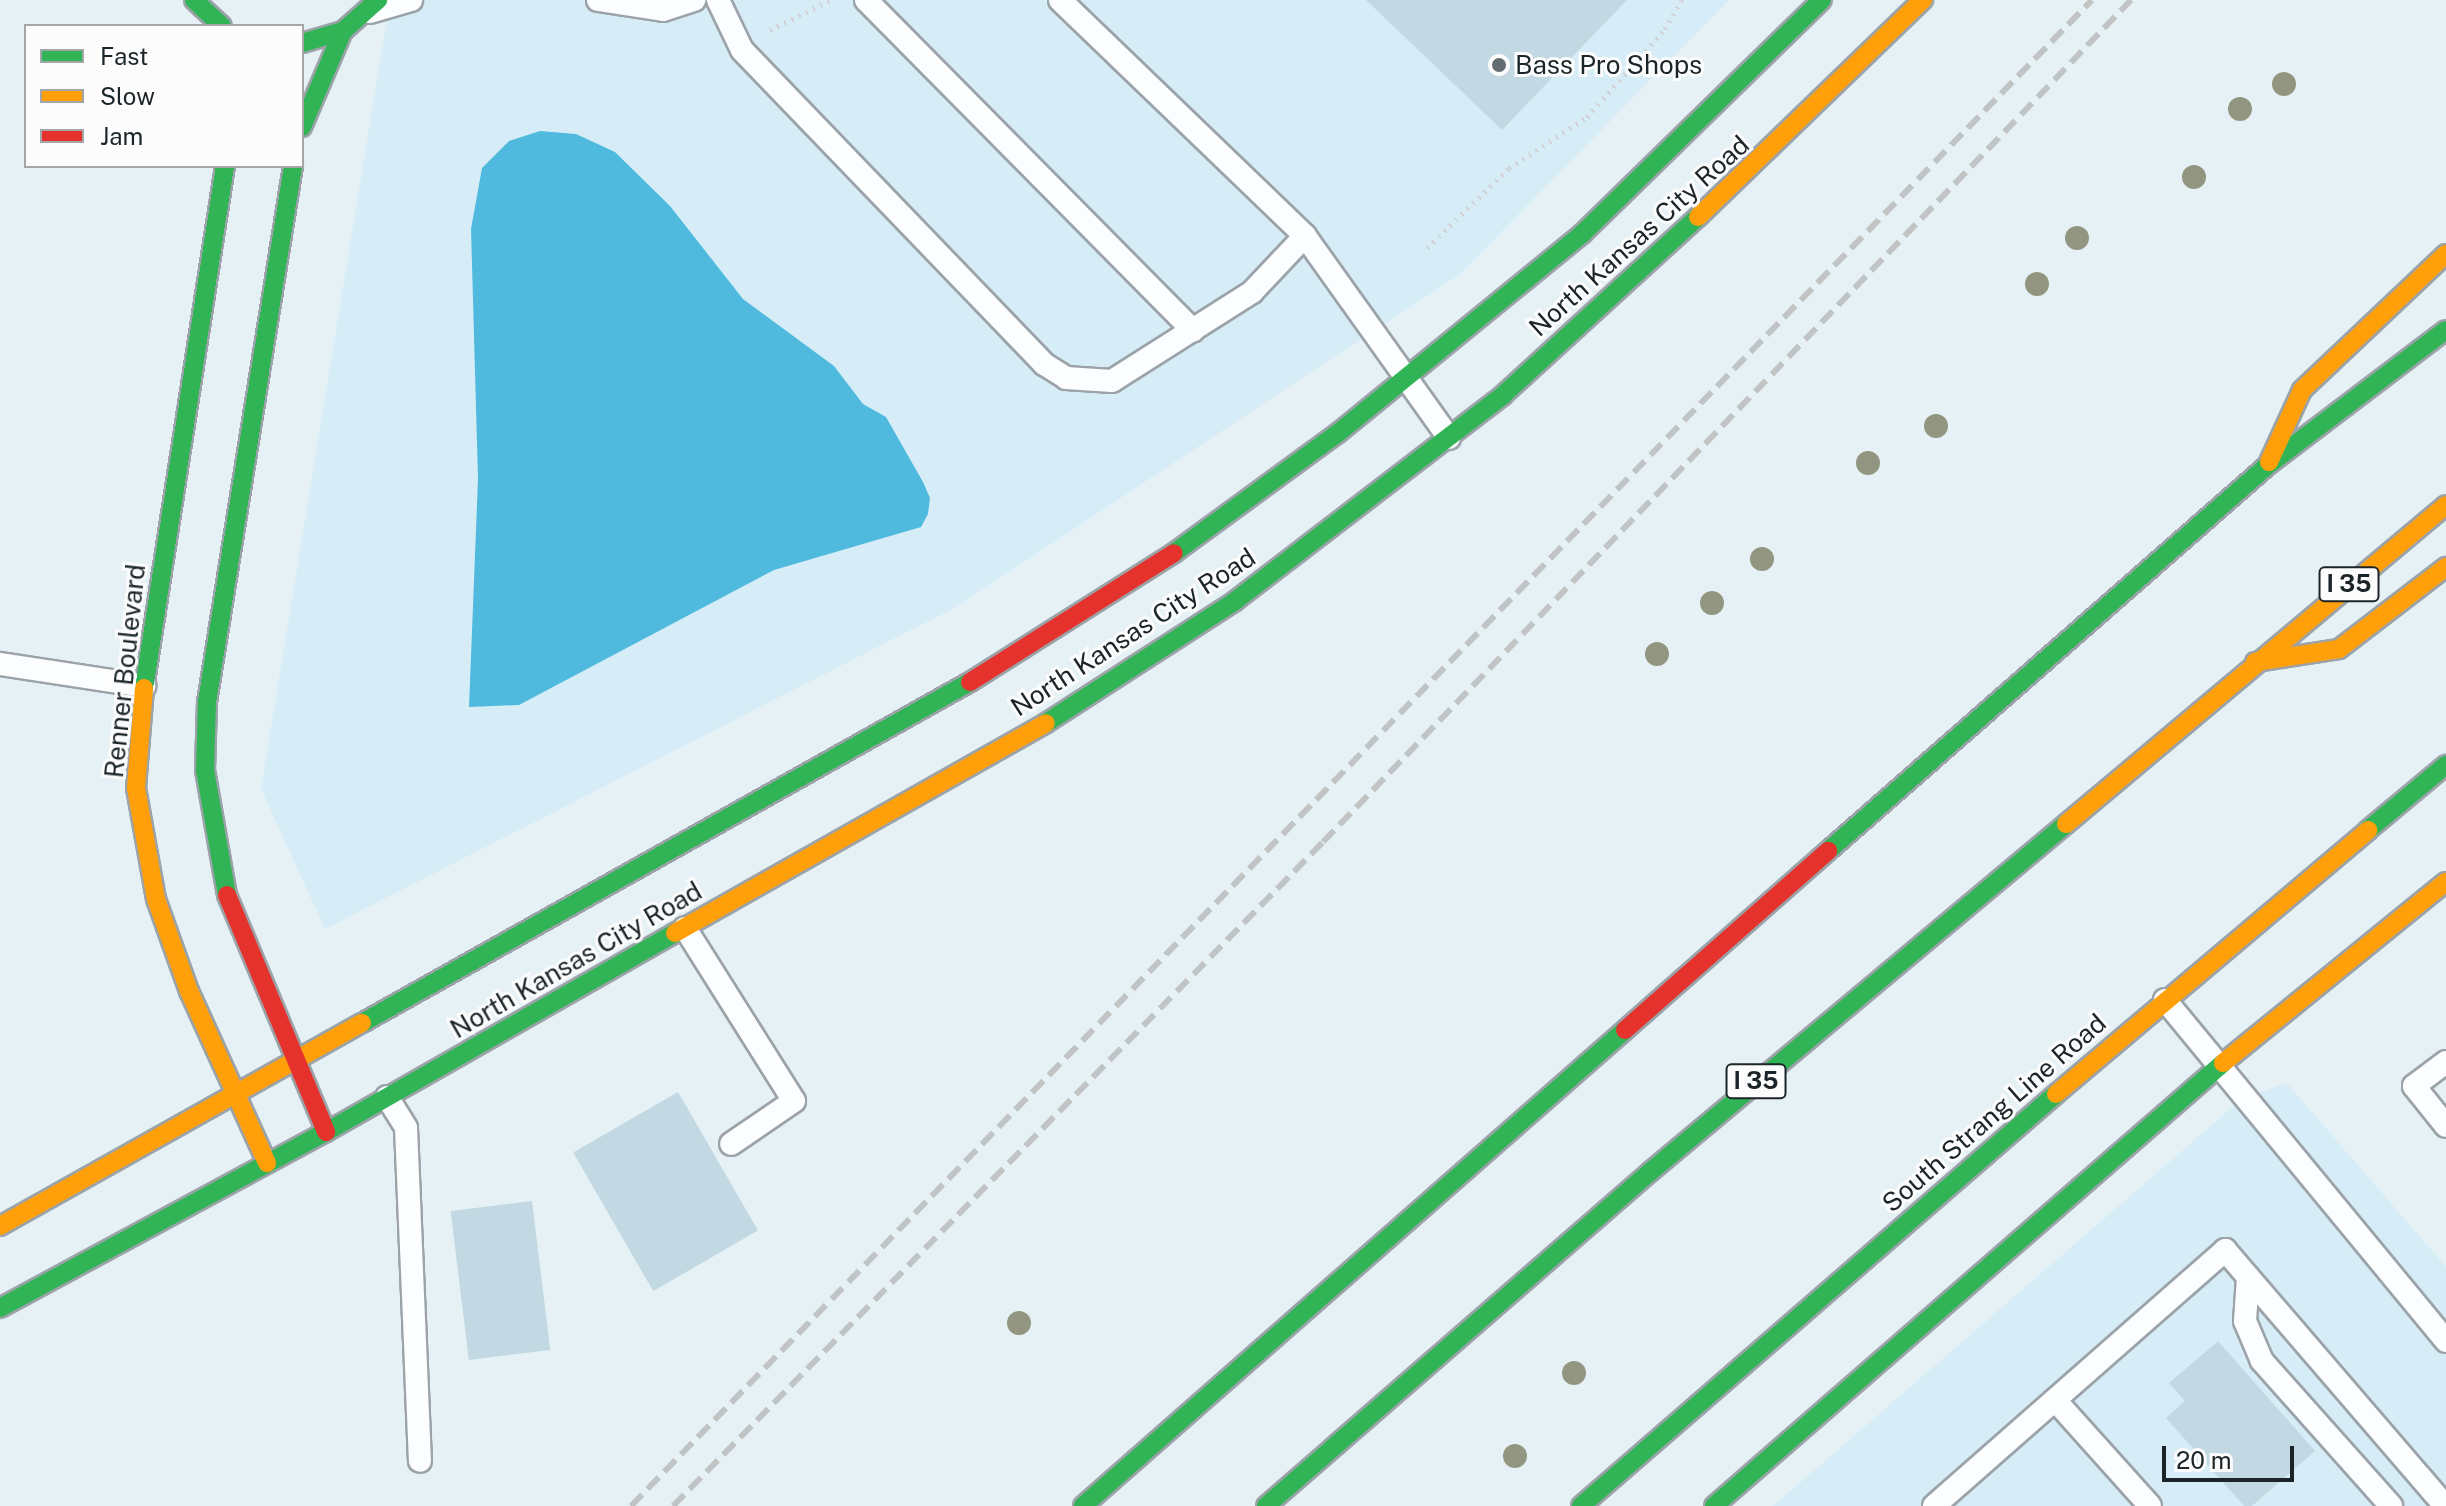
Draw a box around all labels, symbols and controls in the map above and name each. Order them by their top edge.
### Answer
legend [24,24,304,168]
text: Fast [100,42,148,70]
place label: Bass Pro Shops [1515,49,1702,81]
marker: Bass Pro Shops [1490,56,1508,74]
text: Slow [100,82,155,110]
text: Jam [100,122,143,150]
street label: North Kansas City Road [1523,129,1755,343]
street label: North Kansas City Road [1005,541,1261,723]
street label: Renner Boulevard [98,563,152,779]
road number: I 35 [2317,564,2381,604]
street label: North Kansas City Road [445,875,707,1045]
street label: South Strang Line Road [1876,1007,2112,1219]
road number: I 35 [1724,1061,1788,1101]
scale bar [2166,1430,2298,1480]
text: 20 m [2176,1446,2232,1474]

